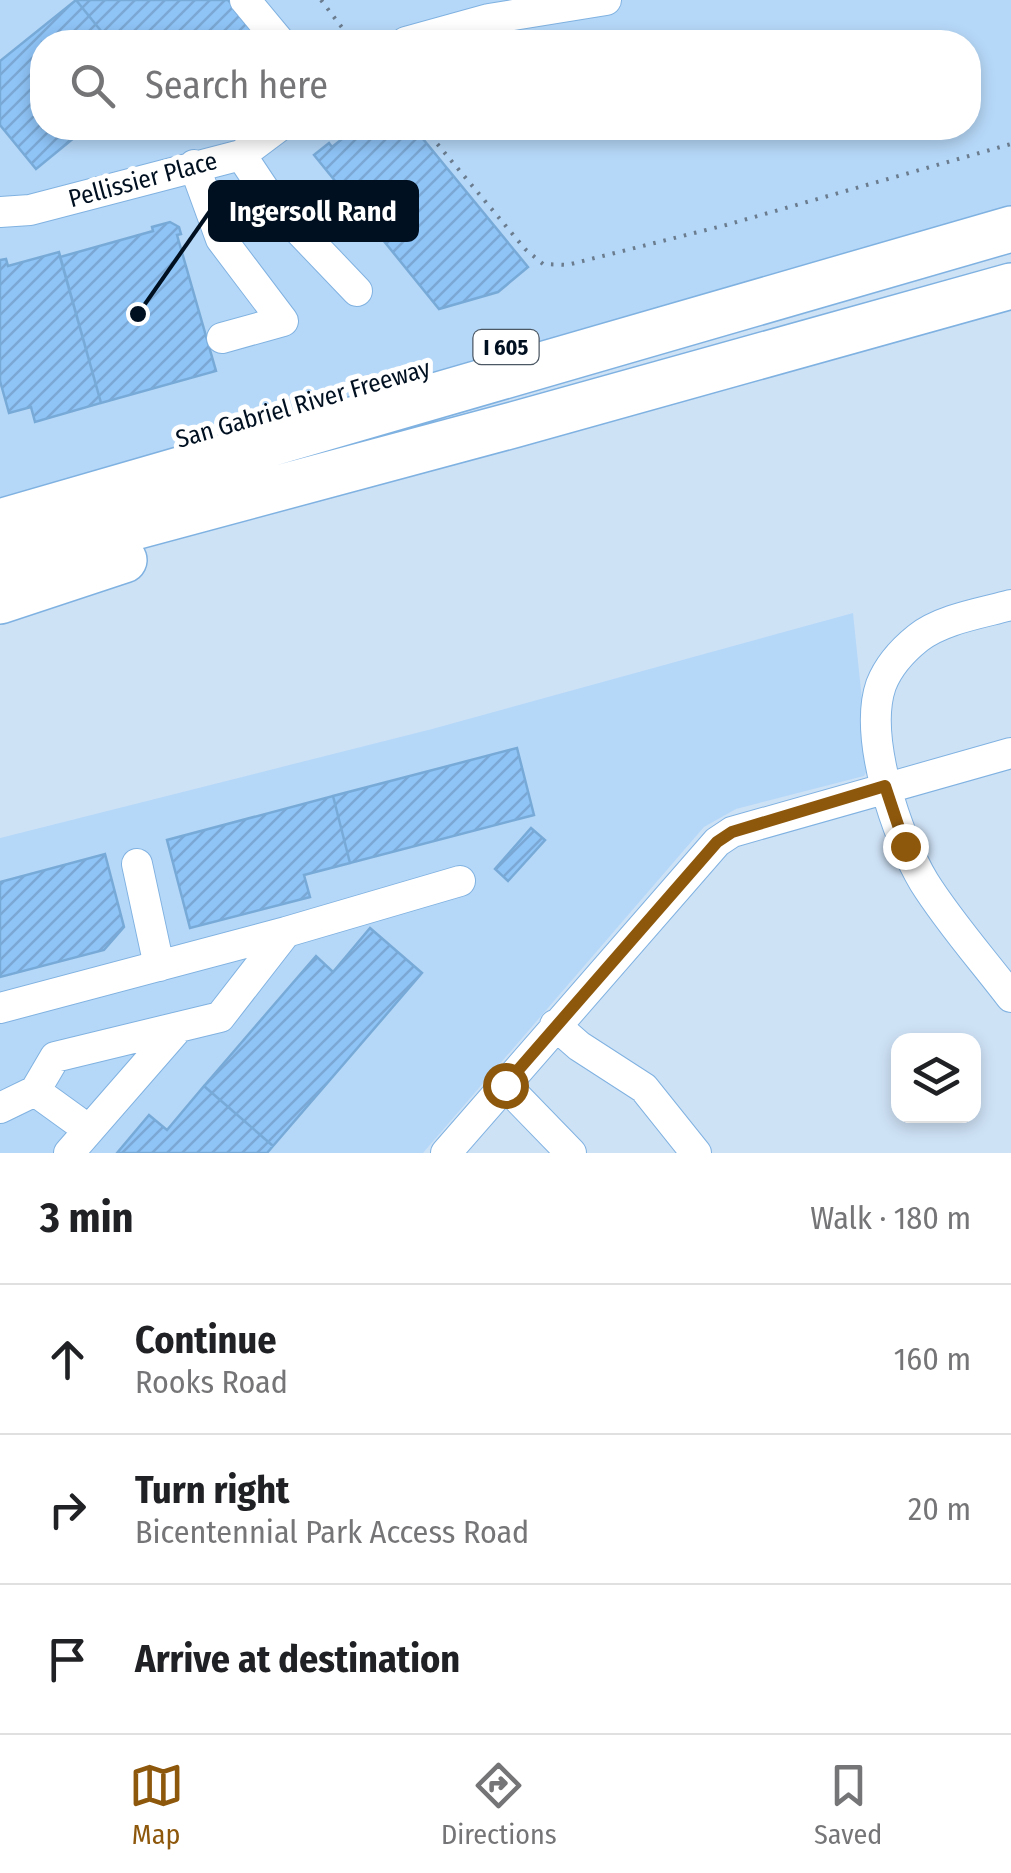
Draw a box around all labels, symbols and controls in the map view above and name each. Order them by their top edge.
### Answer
search box [30,30,981,140]
icon: search [65,58,120,113]
text: Search here [145,62,328,108]
street label: Pellissier Place [65,146,221,214]
callout: Ingersoll Rand [210,182,417,240]
text: Ingersoll Rand [229,195,397,228]
road number: I 605 [474,330,538,364]
street label: San Gabriel River Freeway [172,353,434,455]
route end [883,824,929,870]
map controls [891,1033,981,1123]
button: layers [891,1033,981,1123]
route start [483,1063,529,1109]
text: 3 min [40,1193,134,1243]
text: Walk · 180 m [810,1199,971,1237]
text: Continue [135,1317,276,1363]
icon: ahead [40,1332,95,1387]
text: 160 m [894,1340,971,1378]
text: Rooks Road [135,1363,288,1401]
text: Turn right [135,1467,289,1513]
icon: right [40,1482,95,1537]
text: 20 m [908,1490,971,1528]
text: Bicentennial Park Access Road [135,1513,529,1551]
icon: arrive [40,1632,95,1687]
text: Arrive at destination [135,1636,460,1682]
tab: Map [129,1758,184,1851]
tab: Directions [441,1758,557,1851]
tab: Saved [814,1758,882,1851]

